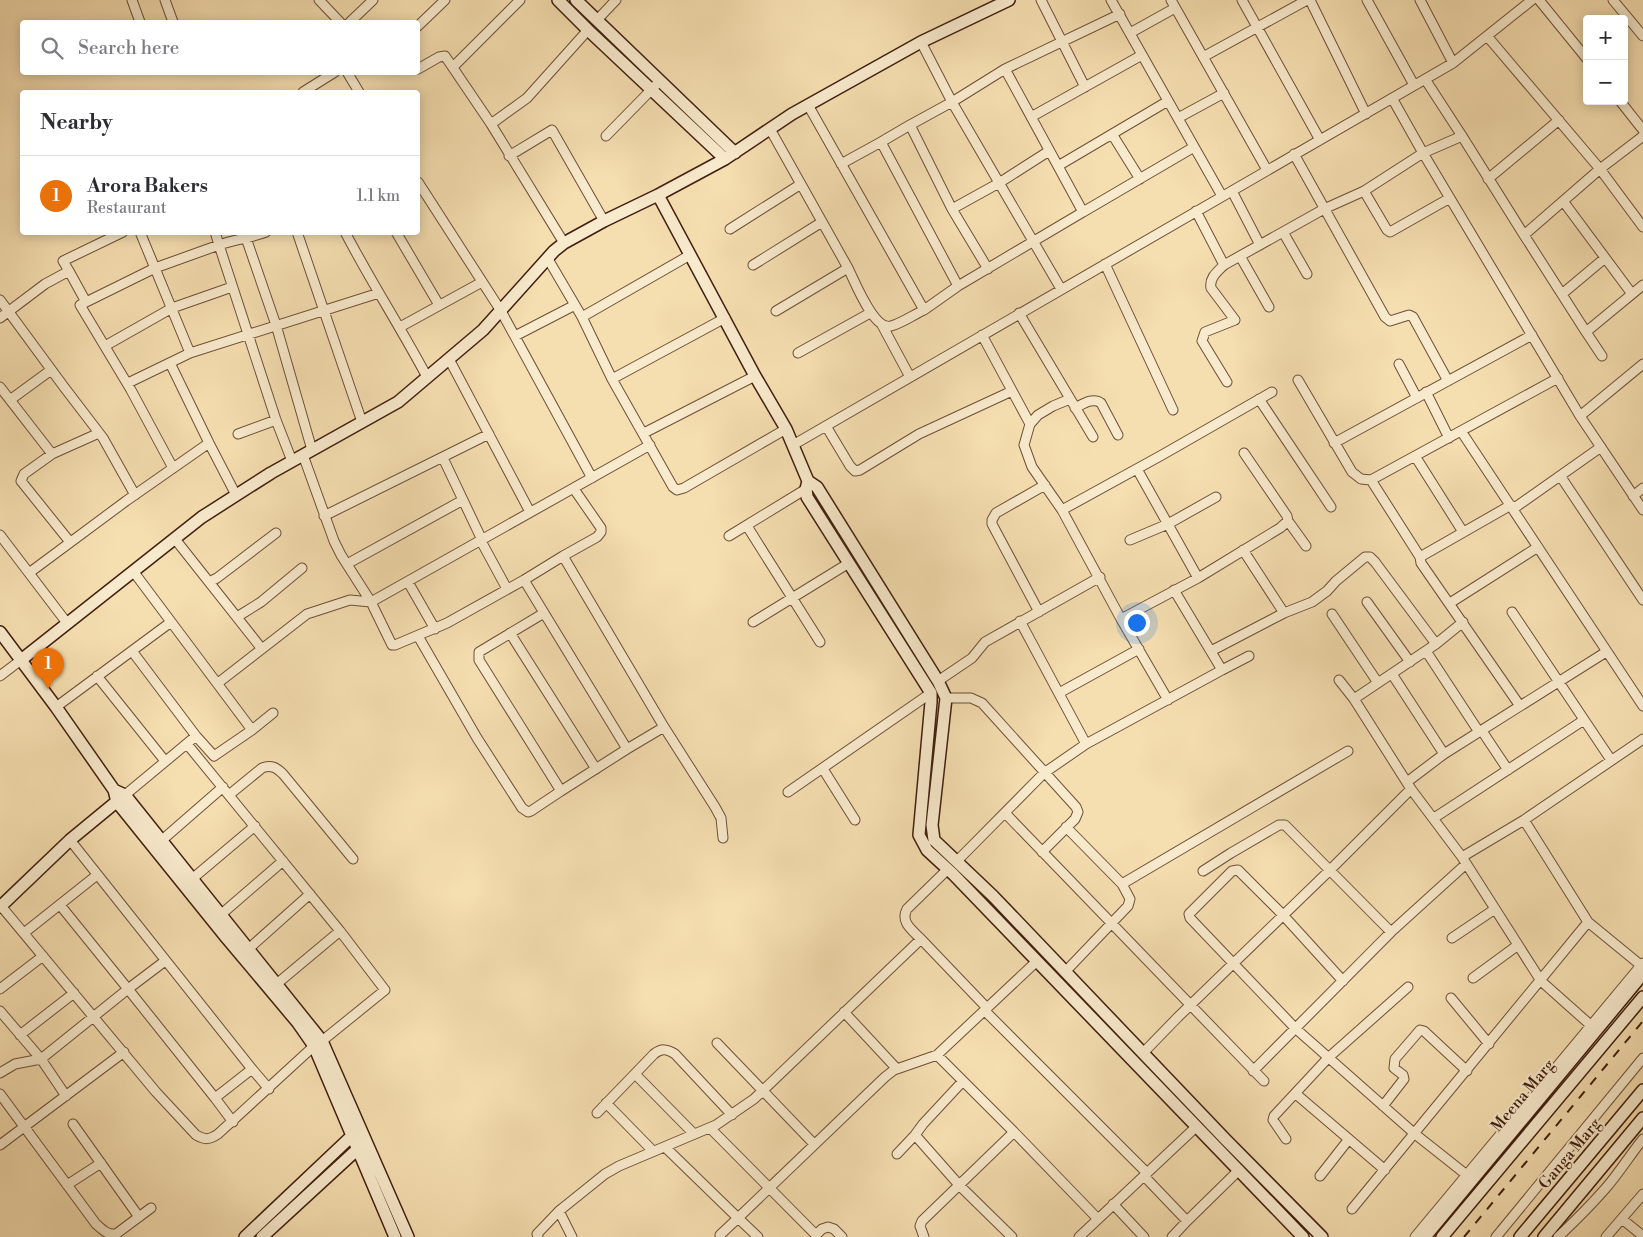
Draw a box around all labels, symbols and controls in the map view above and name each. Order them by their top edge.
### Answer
map controls [1583,15,1628,105]
button: + [1583,15,1628,60]
search box [20,20,420,75]
icon: search [38,34,66,62]
text: Search here [78,36,179,60]
button: − [1583,60,1628,105]
text: Nearby [40,110,113,136]
text: Arora Bakers [87,174,208,198]
text: 1 [52,186,60,206]
text: 1.1 km [356,186,400,206]
text: Restaurant [87,198,166,218]
your location [1124,610,1150,636]
pin: 1 [32,648,64,689]
street label: Meena Marg [1487,1055,1559,1136]
street label: Ganga Marg [1534,1114,1606,1193]

